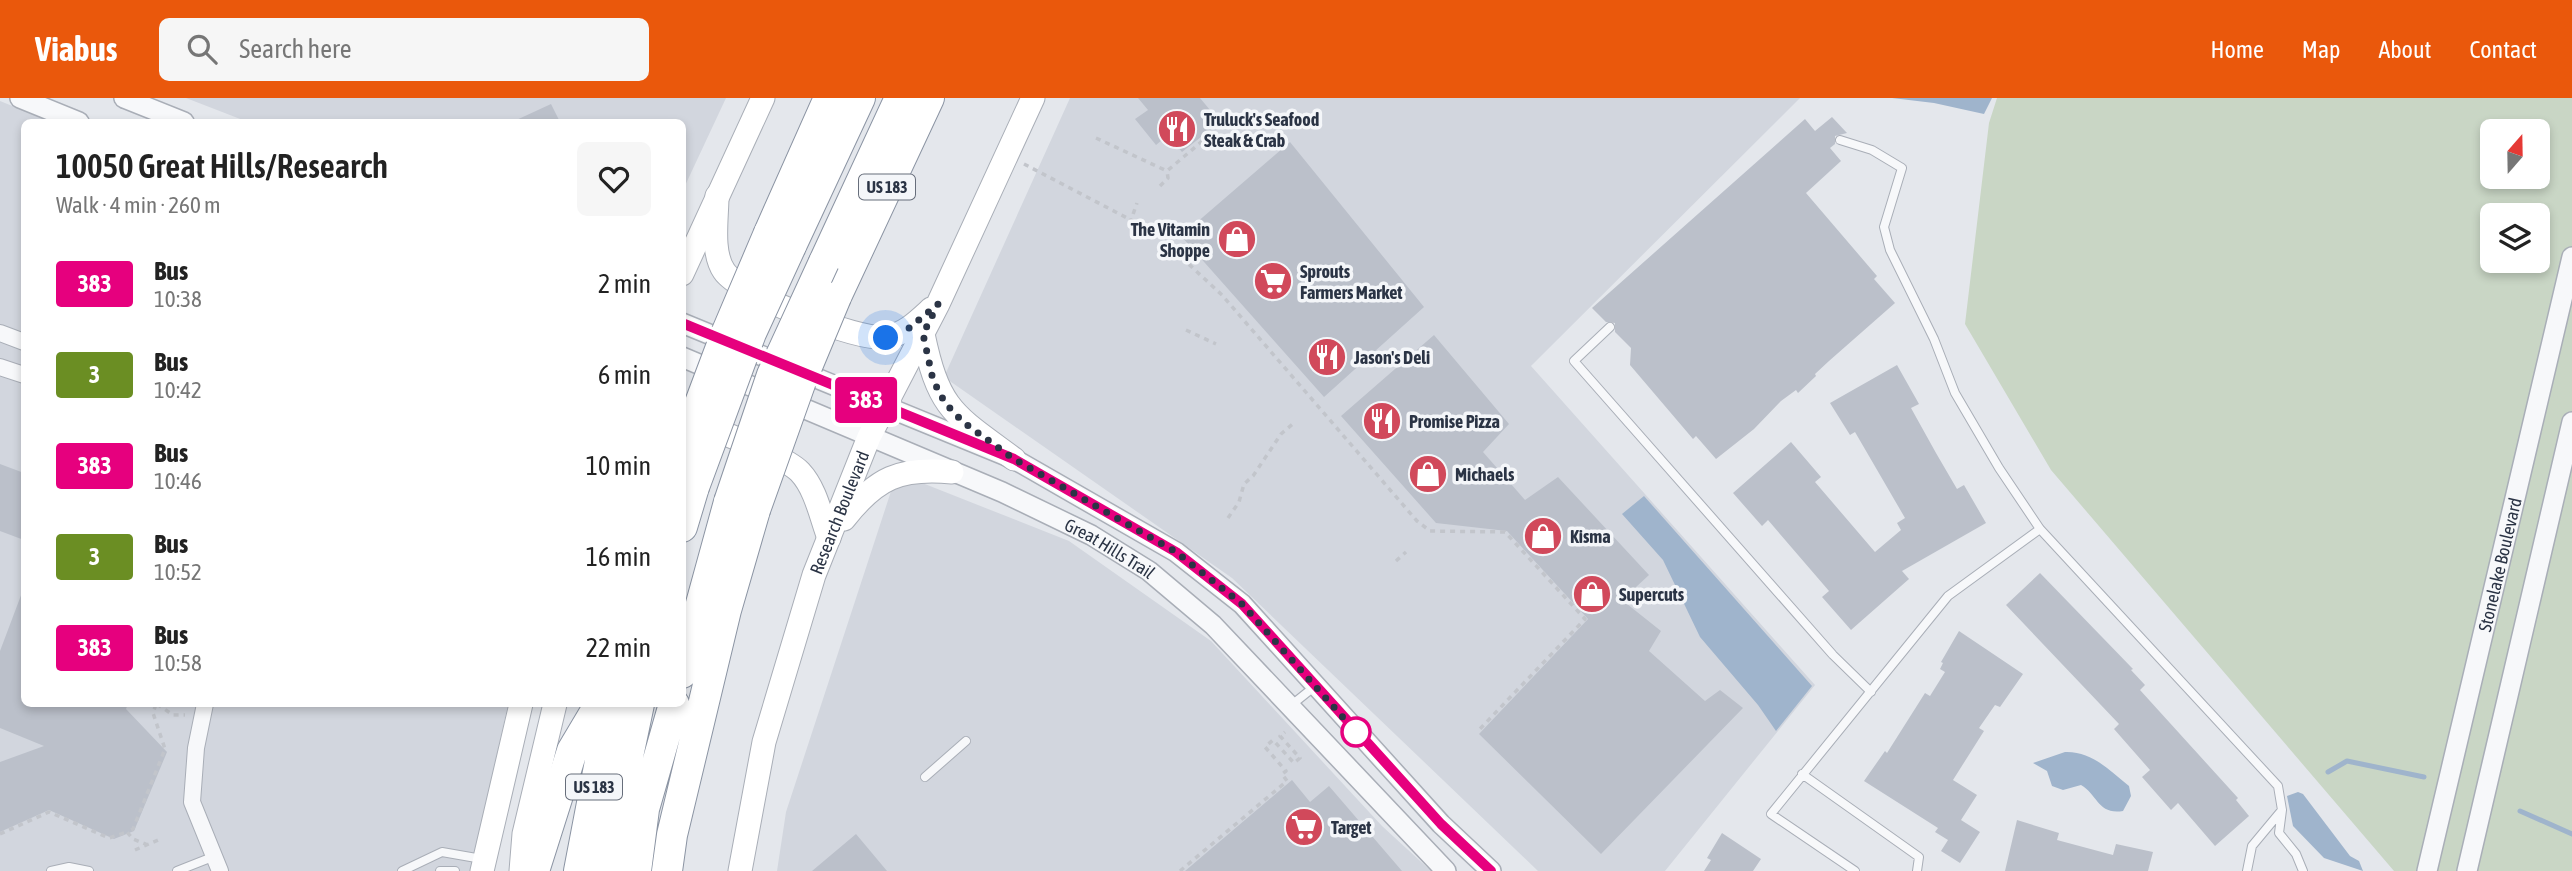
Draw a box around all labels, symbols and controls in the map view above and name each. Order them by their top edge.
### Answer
search box [159,18,649,81]
text: Viabus [35,30,117,68]
icon: search [183,30,221,68]
text: Search here [239,34,352,64]
text: Home [2210,36,2264,63]
text: Map [2302,36,2340,63]
text: About [2378,36,2431,63]
text: Contact [2469,36,2537,63]
restaurant icon: Truluck's Seafood Steak & Crab [1156,108,1198,150]
place label: Truluck's Seafood Steak & Crab [1204,109,1319,151]
north arrow [2480,119,2550,189]
map controls [2480,119,2550,273]
button: heart [577,142,651,216]
text: 10050 Great Hills/Research [56,147,388,185]
road number: US 183 [859,174,915,200]
text: Walk · 4 min · 260 m [56,192,220,218]
button: layers [2480,203,2550,273]
shop icon: The Vitamin Shoppe [1216,218,1258,260]
place label: The Vitamin Shoppe [1131,219,1210,261]
text: Bus [154,256,188,286]
supermarket icon: Sprouts Farmers Market [1252,260,1294,302]
place label: Sprouts Farmers Market [1300,261,1403,303]
text: 2 min [598,269,651,299]
text: 383 [78,270,111,297]
text: 10:38 [154,286,202,312]
your location [868,320,903,355]
restaurant icon: Jason's Deli [1306,336,1348,378]
text: Bus [154,347,188,377]
place label: Jason's Deli [1353,347,1430,368]
text: 6 min [598,360,651,390]
text: 3 [89,361,100,388]
text: 10:42 [154,377,202,403]
line badge: 383 [826,377,906,423]
text: 383 [849,386,883,413]
restaurant icon: Promise Pizza [1361,400,1403,442]
place label: Promise Pizza [1409,411,1500,432]
text: Bus [154,438,188,468]
street label: Research Boulevard [805,448,873,577]
text: 10 min [586,451,651,481]
text: 383 [78,452,111,479]
shop icon: Michaels [1407,453,1449,495]
place label: Michaels [1455,464,1515,485]
text: 10:46 [154,468,202,494]
street label: Stonelake Boulevard [2473,495,2525,634]
street label: Great Hills Trail [1061,513,1160,582]
shop icon: Kisma [1522,515,1564,557]
place label: Kisma [1570,526,1611,547]
text: Bus [154,529,188,559]
text: 16 min [586,542,651,572]
text: 3 [89,543,100,570]
text: 10:52 [154,559,202,585]
shop icon: Supercuts [1571,573,1613,615]
place label: Supercuts [1619,584,1685,605]
text: Bus [154,620,188,650]
text: 22 min [586,633,651,663]
text: 383 [78,634,111,661]
text: 10:58 [154,650,202,676]
unlabelled marker [1341,717,1371,747]
road number: US 183 [566,774,622,800]
supermarket icon: Target [1283,806,1325,848]
place label: Target [1331,817,1372,838]

